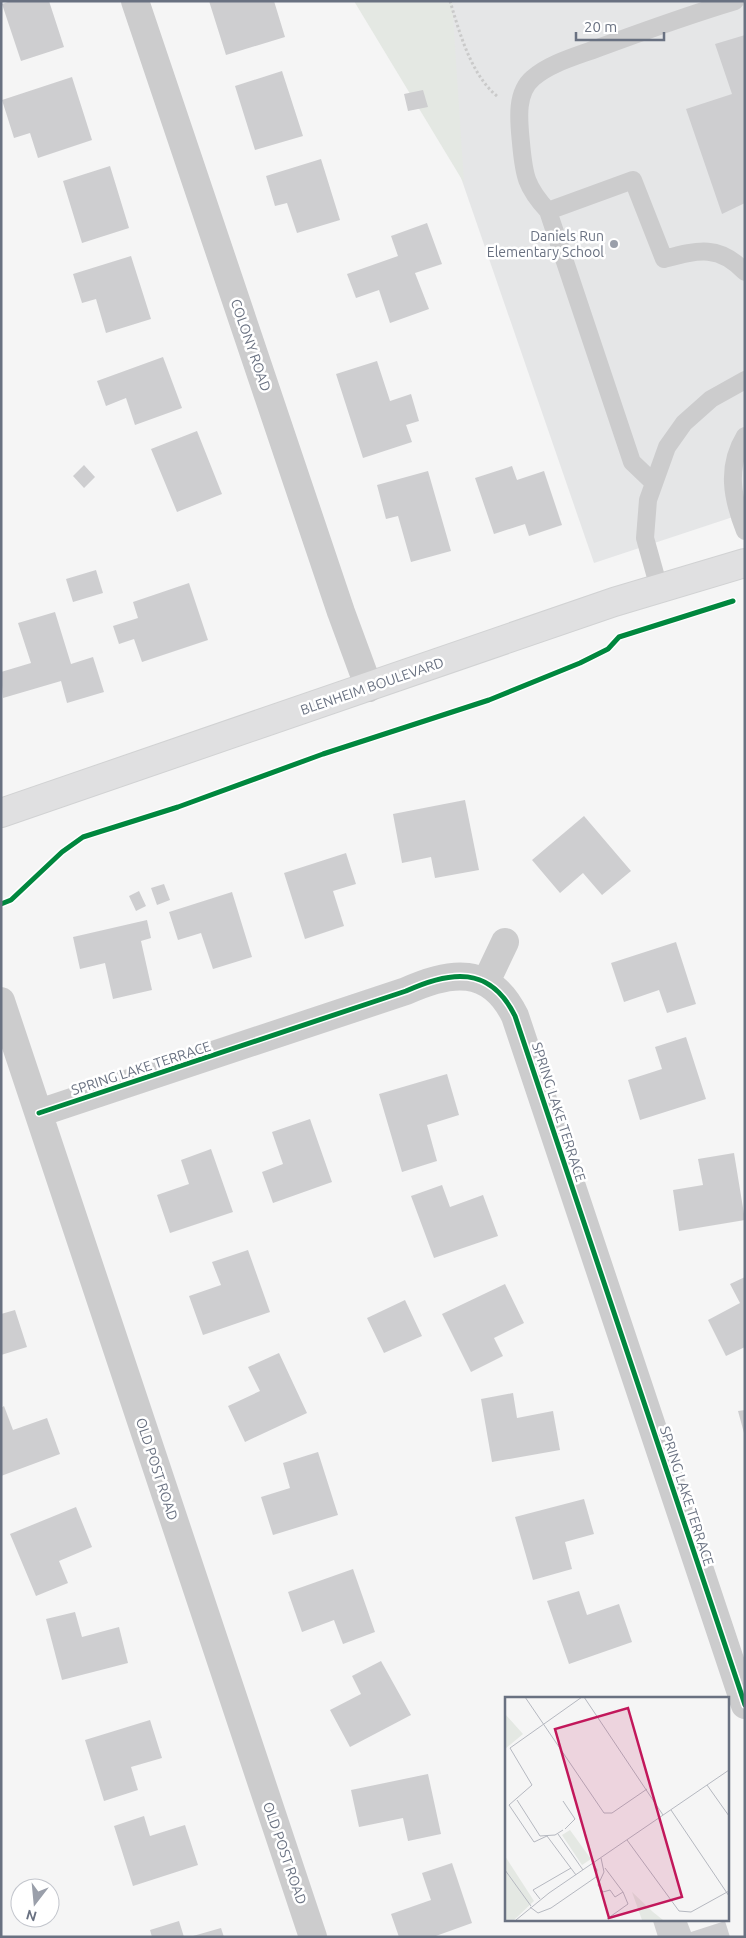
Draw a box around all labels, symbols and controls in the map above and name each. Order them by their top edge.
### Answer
scale bar [576,10,664,42]
text: 20 m [584,18,617,35]
place label: Daniels Run Elementary School [487,228,604,260]
marker: Daniels Run Elementary School [608,238,620,250]
street label: COLONY ROAD [228,297,274,393]
street label: BLENHEIM BOULEVARD [298,654,446,718]
street label: SPRING LAKE TERRACE [69,1038,213,1098]
street label: SPRING LAKE TERRACE [529,1040,589,1184]
street label: OLD POST ROAD [133,1416,181,1522]
street label: SPRING LAKE TERRACE [657,1424,717,1568]
inset map [505,1697,728,1920]
street label: OLD POST ROAD [260,1800,310,1906]
north arrow [10,1878,60,1928]
text: N [24,1906,39,1925]

